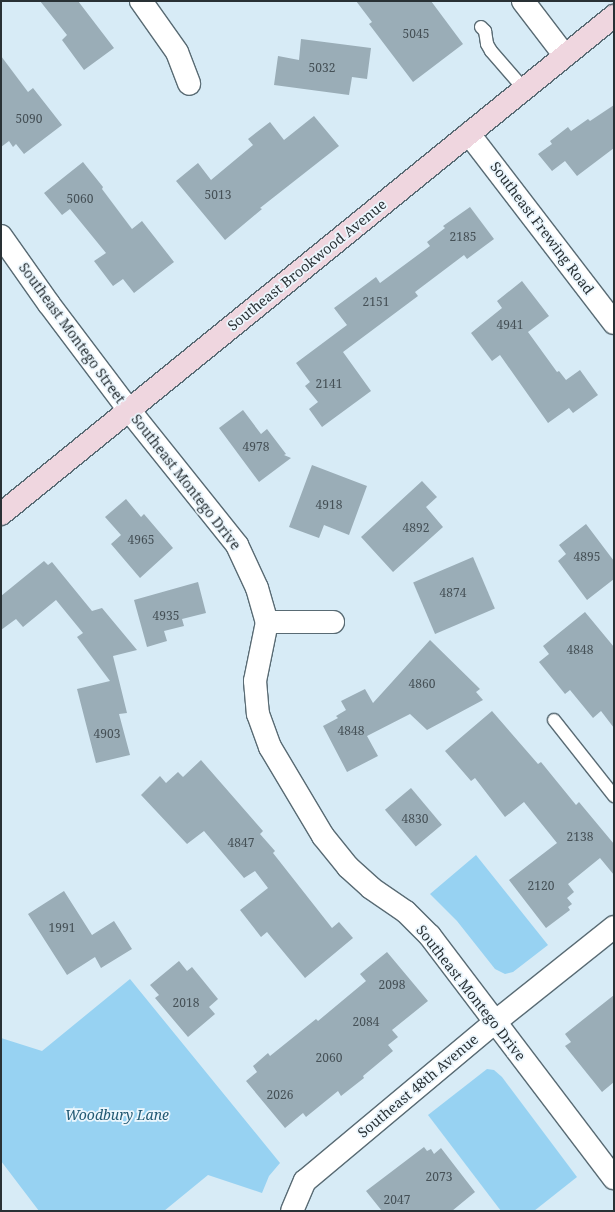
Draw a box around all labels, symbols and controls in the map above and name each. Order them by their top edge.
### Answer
house number: 5045 [403,27,429,41]
house number: 5032 [309,61,335,75]
house number: 5090 [16,112,42,126]
street label: Southeast Frewing Road [487,158,597,298]
house number: 5013 [205,188,231,202]
house number: 5060 [67,192,93,206]
street label: Southeast Brookwood Avenue [224,196,390,334]
house number: 2185 [450,230,476,244]
street label: Southeast Montego Street [15,259,129,407]
house number: 2151 [363,295,389,309]
house number: 4941 [497,318,523,332]
house number: 2141 [316,377,342,391]
street label: Southeast Montego Drive [128,411,244,553]
house number: 4978 [243,440,269,454]
house number: 4918 [316,498,342,512]
house number: 4892 [403,521,429,535]
house number: 4965 [128,533,154,547]
house number: 4895 [574,550,600,564]
house number: 4874 [440,586,466,600]
house number: 4935 [153,609,179,623]
house number: 4848 [567,643,593,657]
house number: 4860 [409,677,435,691]
house number: 4848 [338,724,364,738]
house number: 4903 [94,727,120,741]
house number: 4830 [402,812,428,826]
house number: 2138 [567,830,593,844]
house number: 4847 [228,836,254,850]
house number: 2120 [528,879,554,893]
house number: 1991 [49,921,75,935]
street label: Southeast Montego Drive [413,922,529,1064]
house number: 2098 [379,978,405,992]
house number: 2018 [173,996,199,1010]
house number: 2084 [353,1015,379,1029]
street label: Southeast 48th Avenue [354,1031,482,1141]
house number: 2060 [316,1051,342,1065]
house number: 2026 [267,1088,293,1102]
park label: Woodbury Lane [65,1107,169,1123]
house number: 2073 [426,1170,452,1184]
house number: 2047 [384,1193,410,1207]

